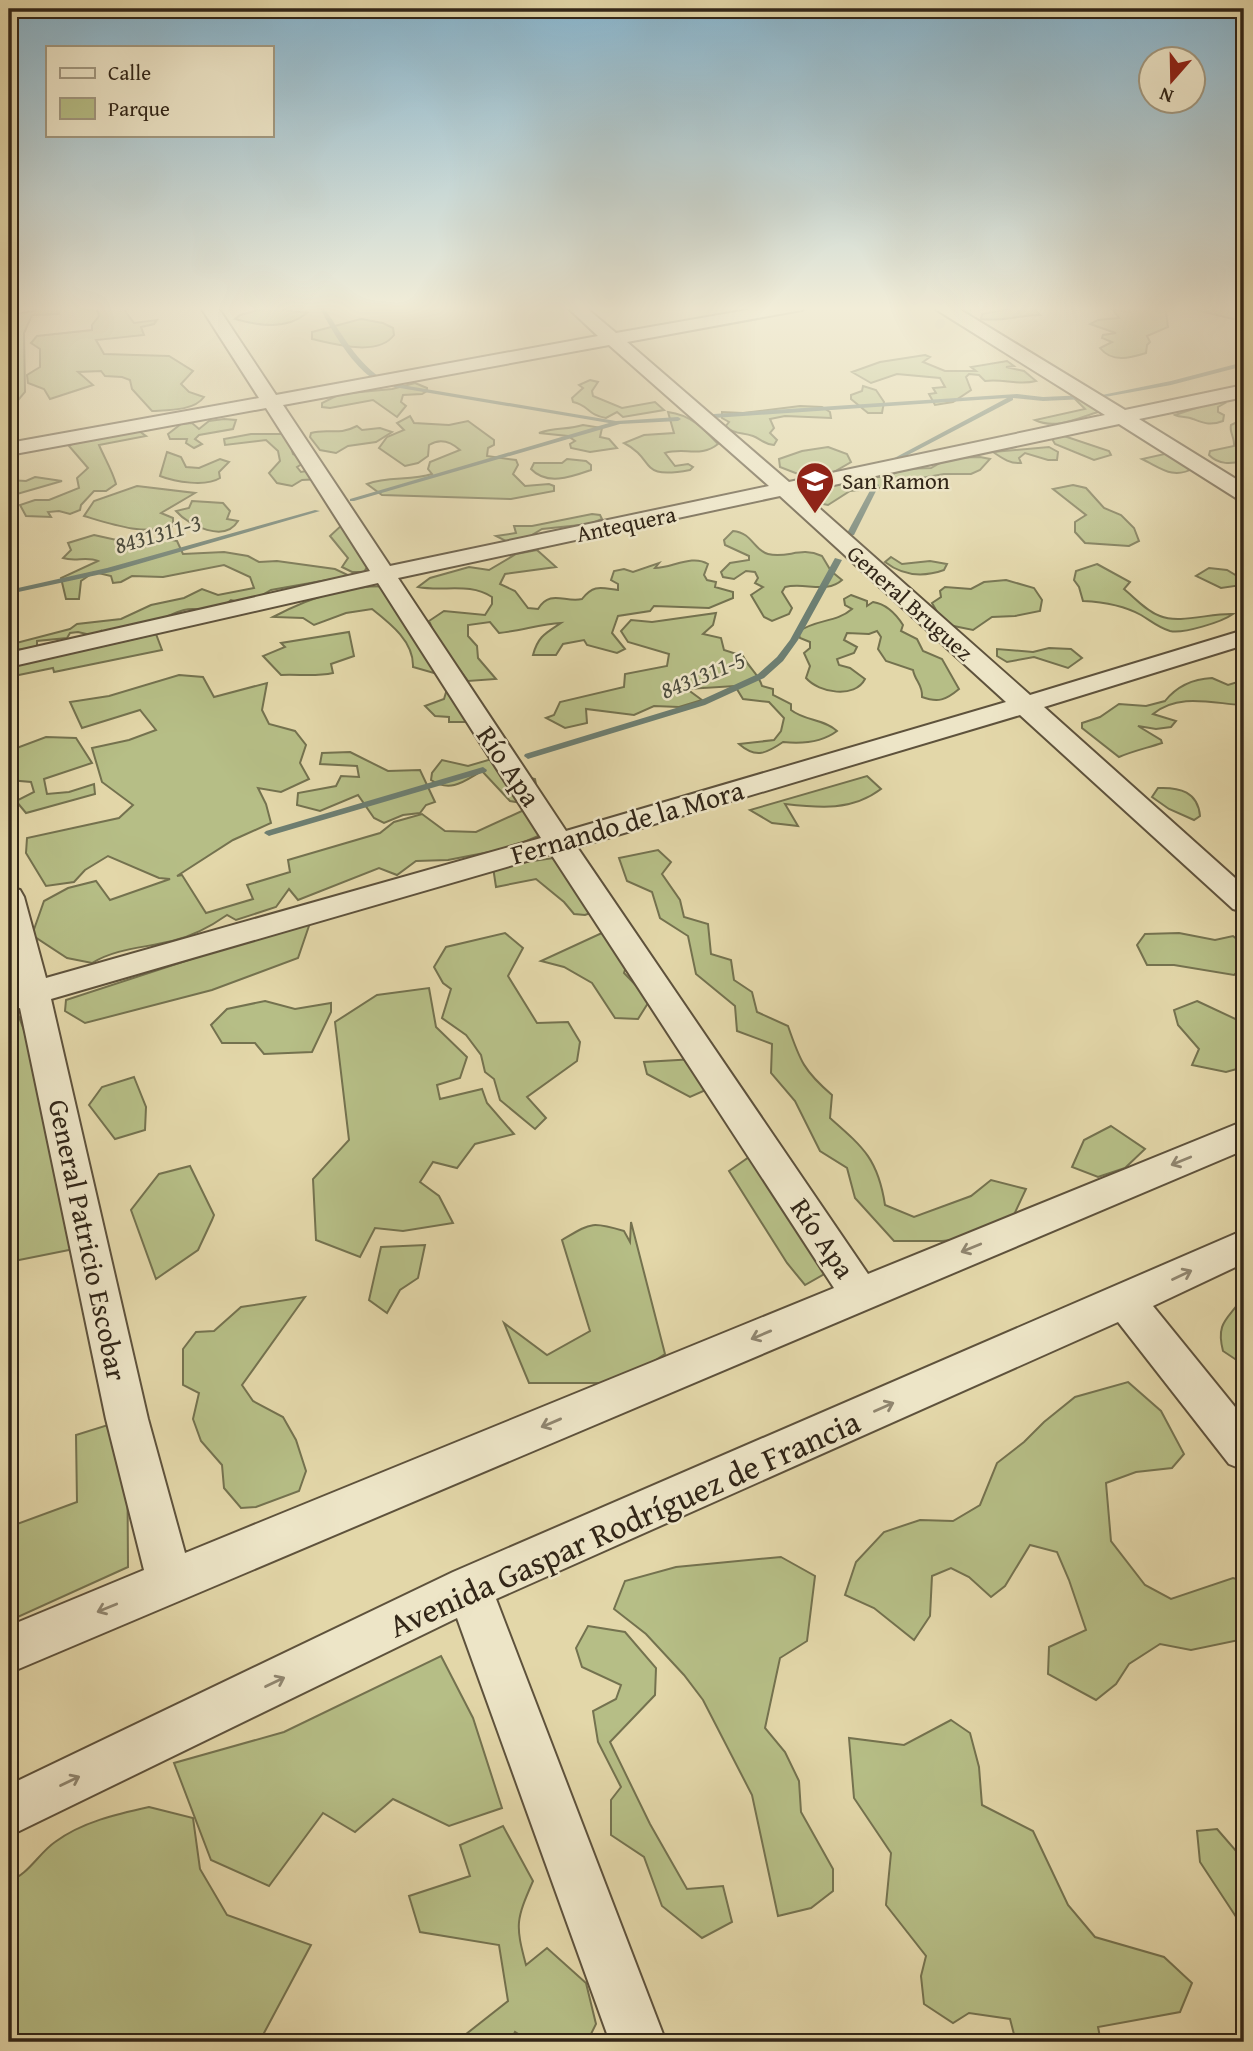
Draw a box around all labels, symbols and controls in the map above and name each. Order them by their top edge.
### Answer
legend [46,46,273,136]
north arrow [1138,46,1208,116]
text: Calle [108,57,151,88]
text: N [1155,81,1177,111]
text: Parque [108,93,170,124]
school or university icon: San Ramon [794,460,836,515]
place label: San Ramon [842,464,950,497]
street label: Antequera [573,497,679,550]
water label: 8431311-3 [111,505,205,562]
street label: General Bruguez [840,537,981,668]
water label: 8431311-5 [655,642,750,707]
street label: Río Apa [467,717,552,815]
street label: Fernando de la Mora [506,768,749,874]
street label: General Patricio Escobar [39,1095,138,1385]
one-way arrow [1171,1156,1192,1169]
street label: Río Apa [781,1189,866,1287]
one-way arrow [960,1242,982,1255]
one-way arrow [1170,1268,1192,1281]
one-way arrow [750,1329,772,1342]
street label: Avenida Gaspar Rodríguez de Francia [381,1397,868,1649]
one-way arrow [873,1400,894,1413]
one-way arrow [540,1417,562,1430]
one-way arrow [97,1602,119,1615]
one-way arrow [264,1675,285,1688]
one-way arrow [59,1774,80,1787]

